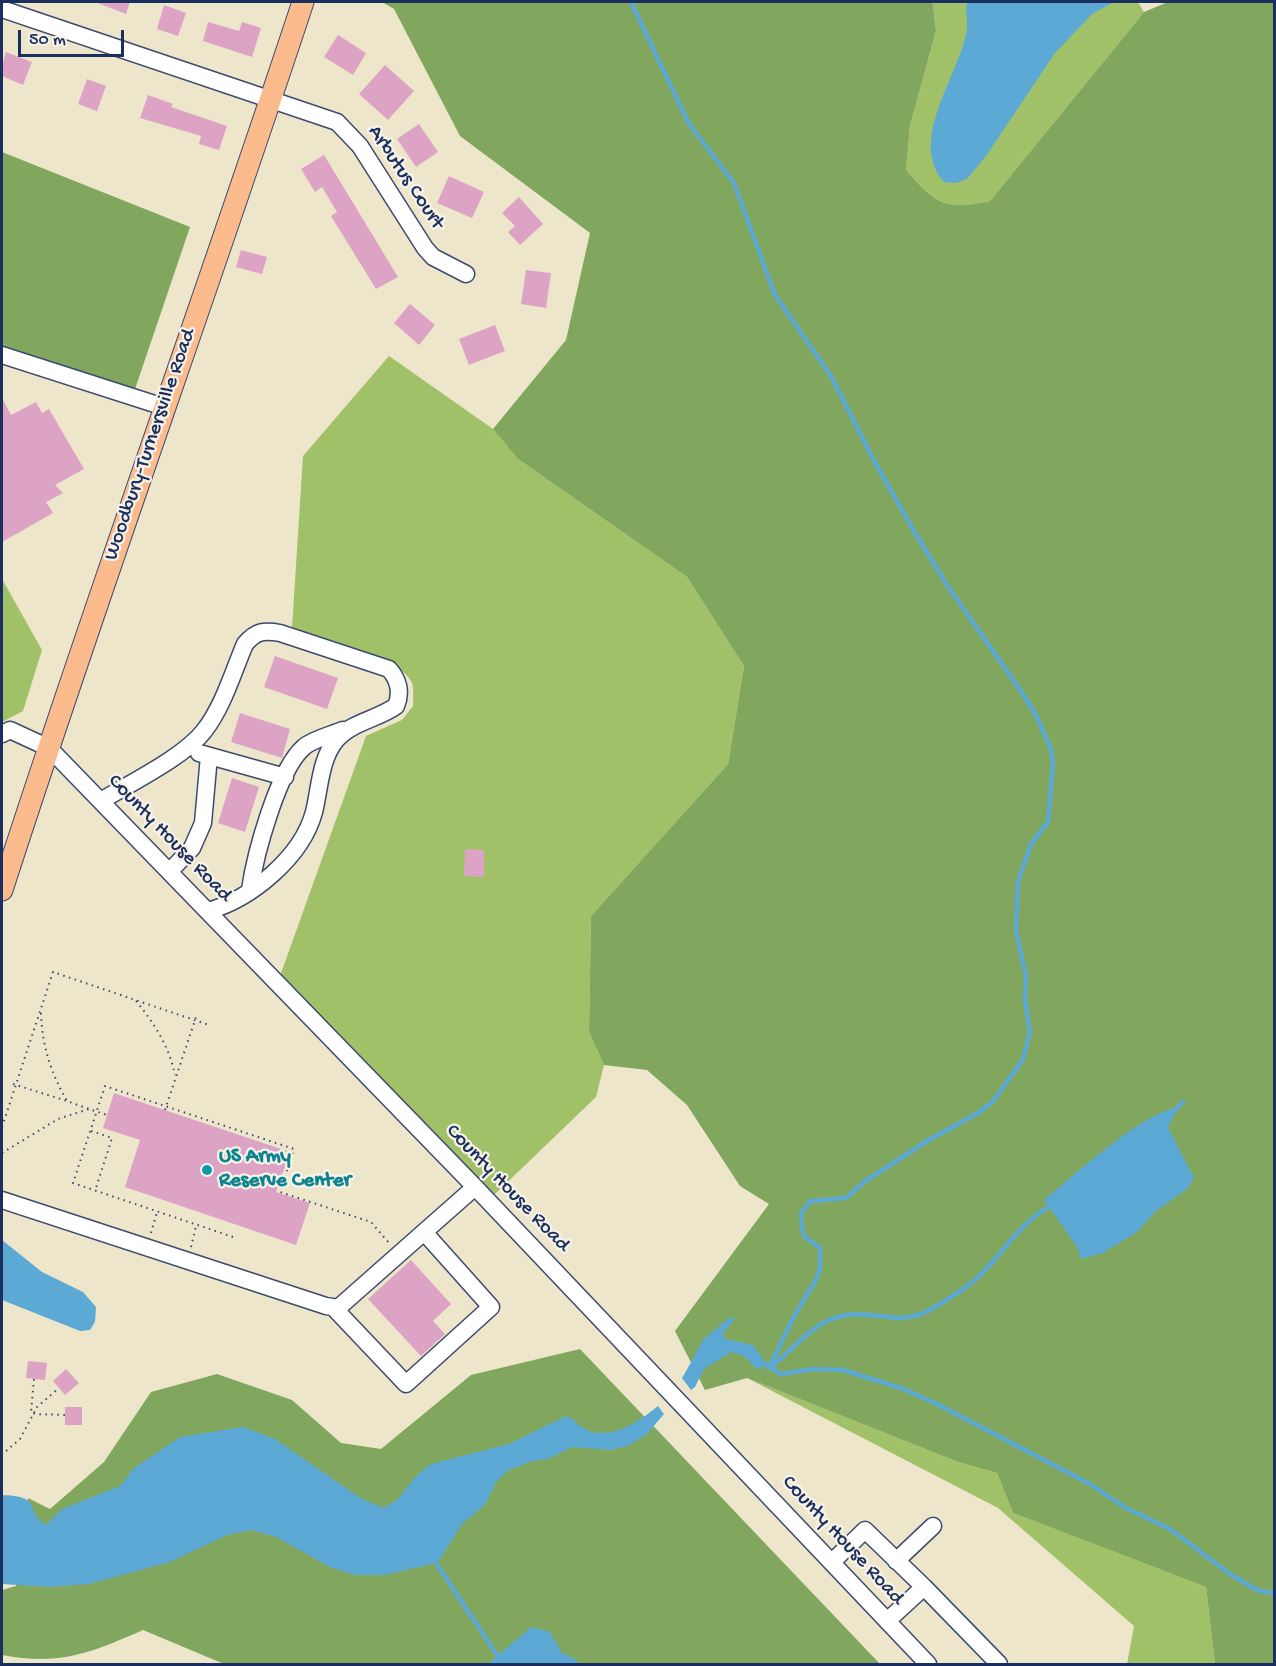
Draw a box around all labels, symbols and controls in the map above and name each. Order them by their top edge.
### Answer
scale bar [21,18,128,56]
text: 50 m [29,30,66,51]
street label: Arbutus Court [361,121,449,235]
street label: Woodbury-Turnersville Road [99,326,203,564]
street label: County House Road [102,770,236,908]
street label: County House Road [440,1120,574,1258]
place label: US Army Reserve Center [219,1145,351,1195]
marker: US Army Reserve Center [200,1163,214,1177]
street label: County House Road [775,1471,909,1611]

